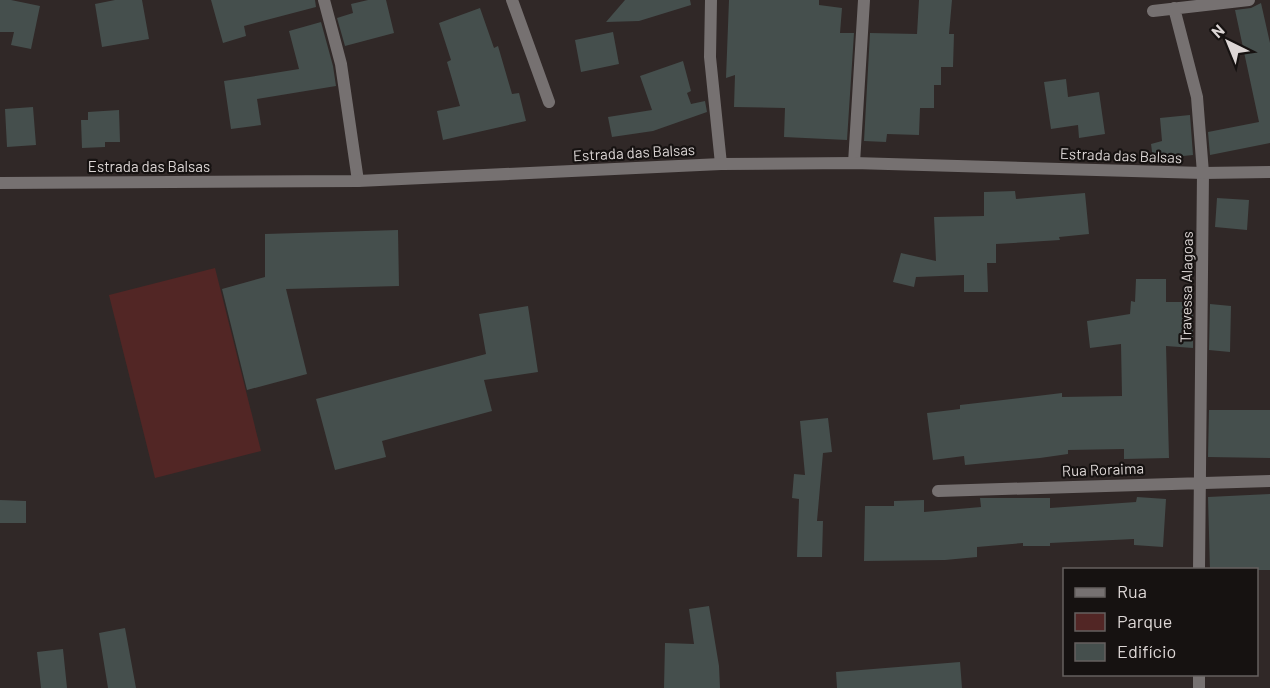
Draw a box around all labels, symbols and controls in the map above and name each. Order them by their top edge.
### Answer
north arrow [1198,12,1258,72]
text: N [1207,20,1228,41]
street label: Estrada das Balsas [572,140,695,164]
street label: Estrada das Balsas [1060,144,1182,166]
street label: Estrada das Balsas [88,157,210,175]
street label: Travessa Alagoas [1176,231,1196,343]
street label: Rua Roraima [1062,459,1144,479]
legend [1063,568,1258,676]
text: Rua [1117,580,1147,602]
text: Parque [1117,610,1172,632]
text: Edifício [1117,640,1176,662]

